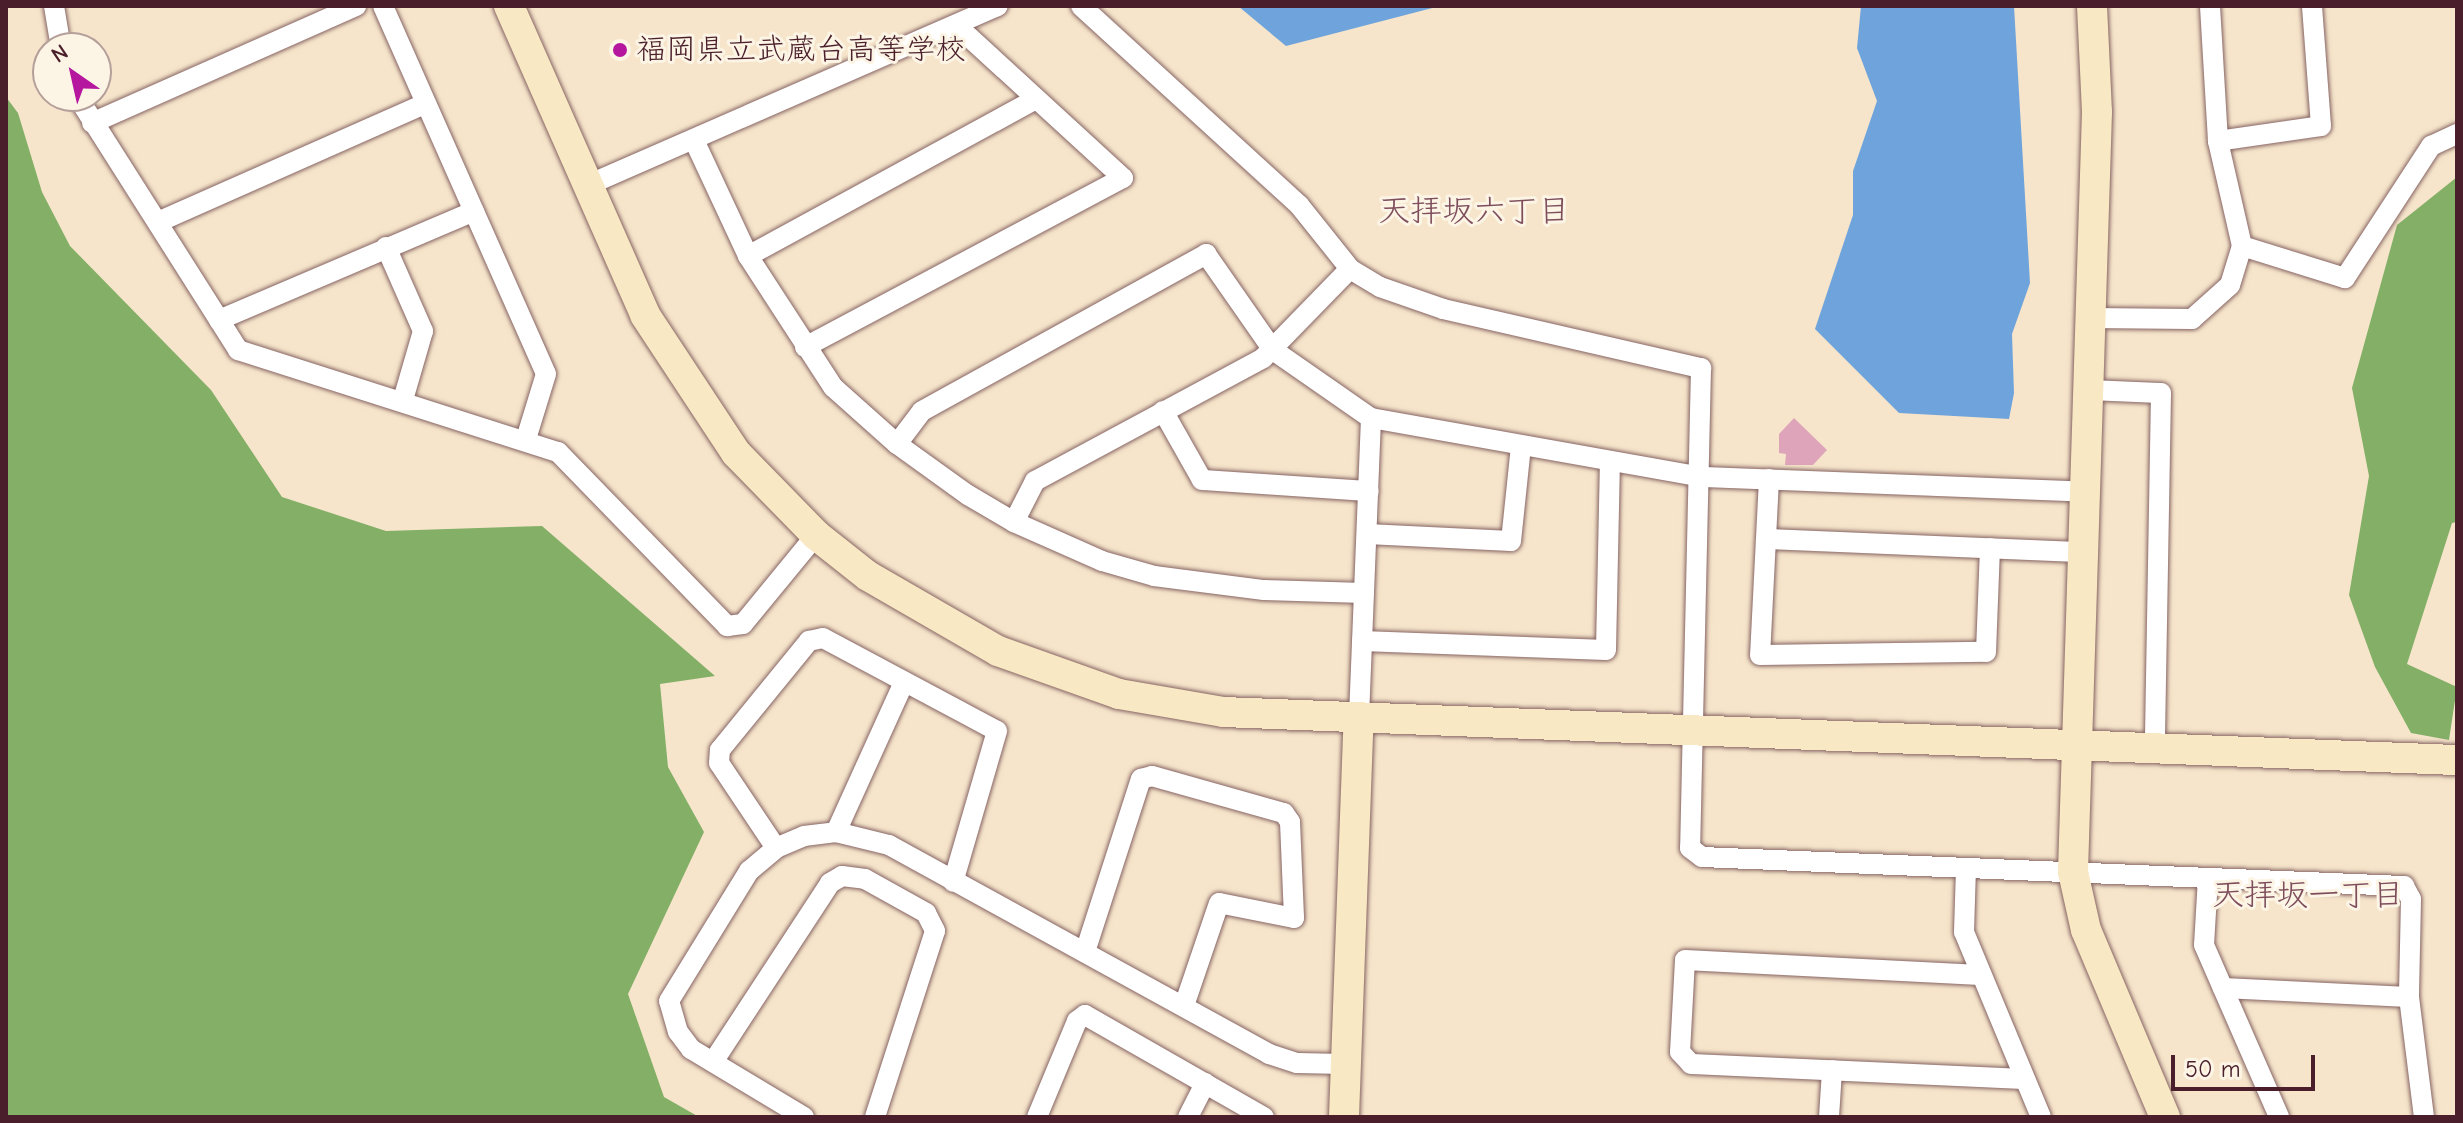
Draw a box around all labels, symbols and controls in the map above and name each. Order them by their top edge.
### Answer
north arrow [32,32,112,112]
place label: 福岡県立武蔵台高等学校 [636,32,966,68]
text: N [46,39,73,69]
marker: 福岡県立武蔵台高等学校 [611,41,629,59]
district label: 天拝坂六丁目 [1378,192,1570,230]
district label: 天拝坂一丁目 [2212,876,2404,914]
scale bar [2175,1039,2319,1089]
text: 50 m [2185,1055,2241,1083]

